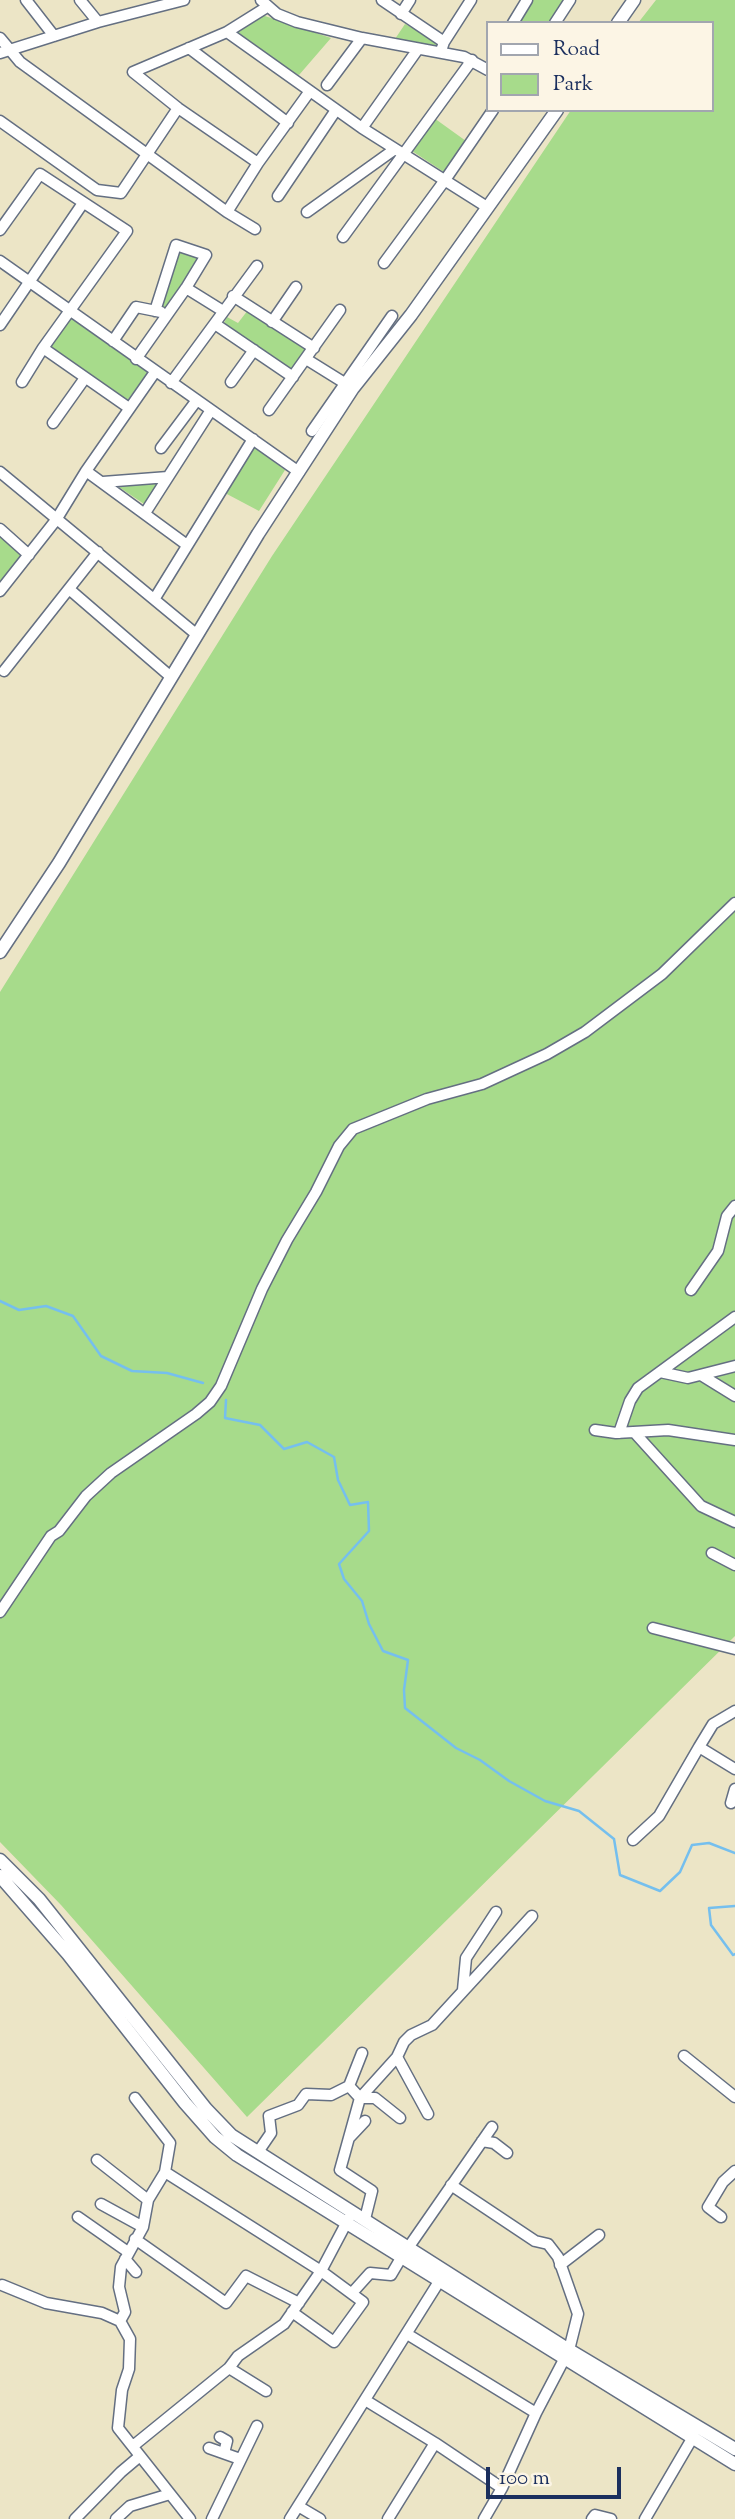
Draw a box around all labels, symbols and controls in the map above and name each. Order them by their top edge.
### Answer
legend [486,21,714,112]
text: Road [553,35,600,65]
text: Park [553,70,593,100]
scale bar [490,2452,625,2496]
text: 100 m [499,2464,550,2494]

